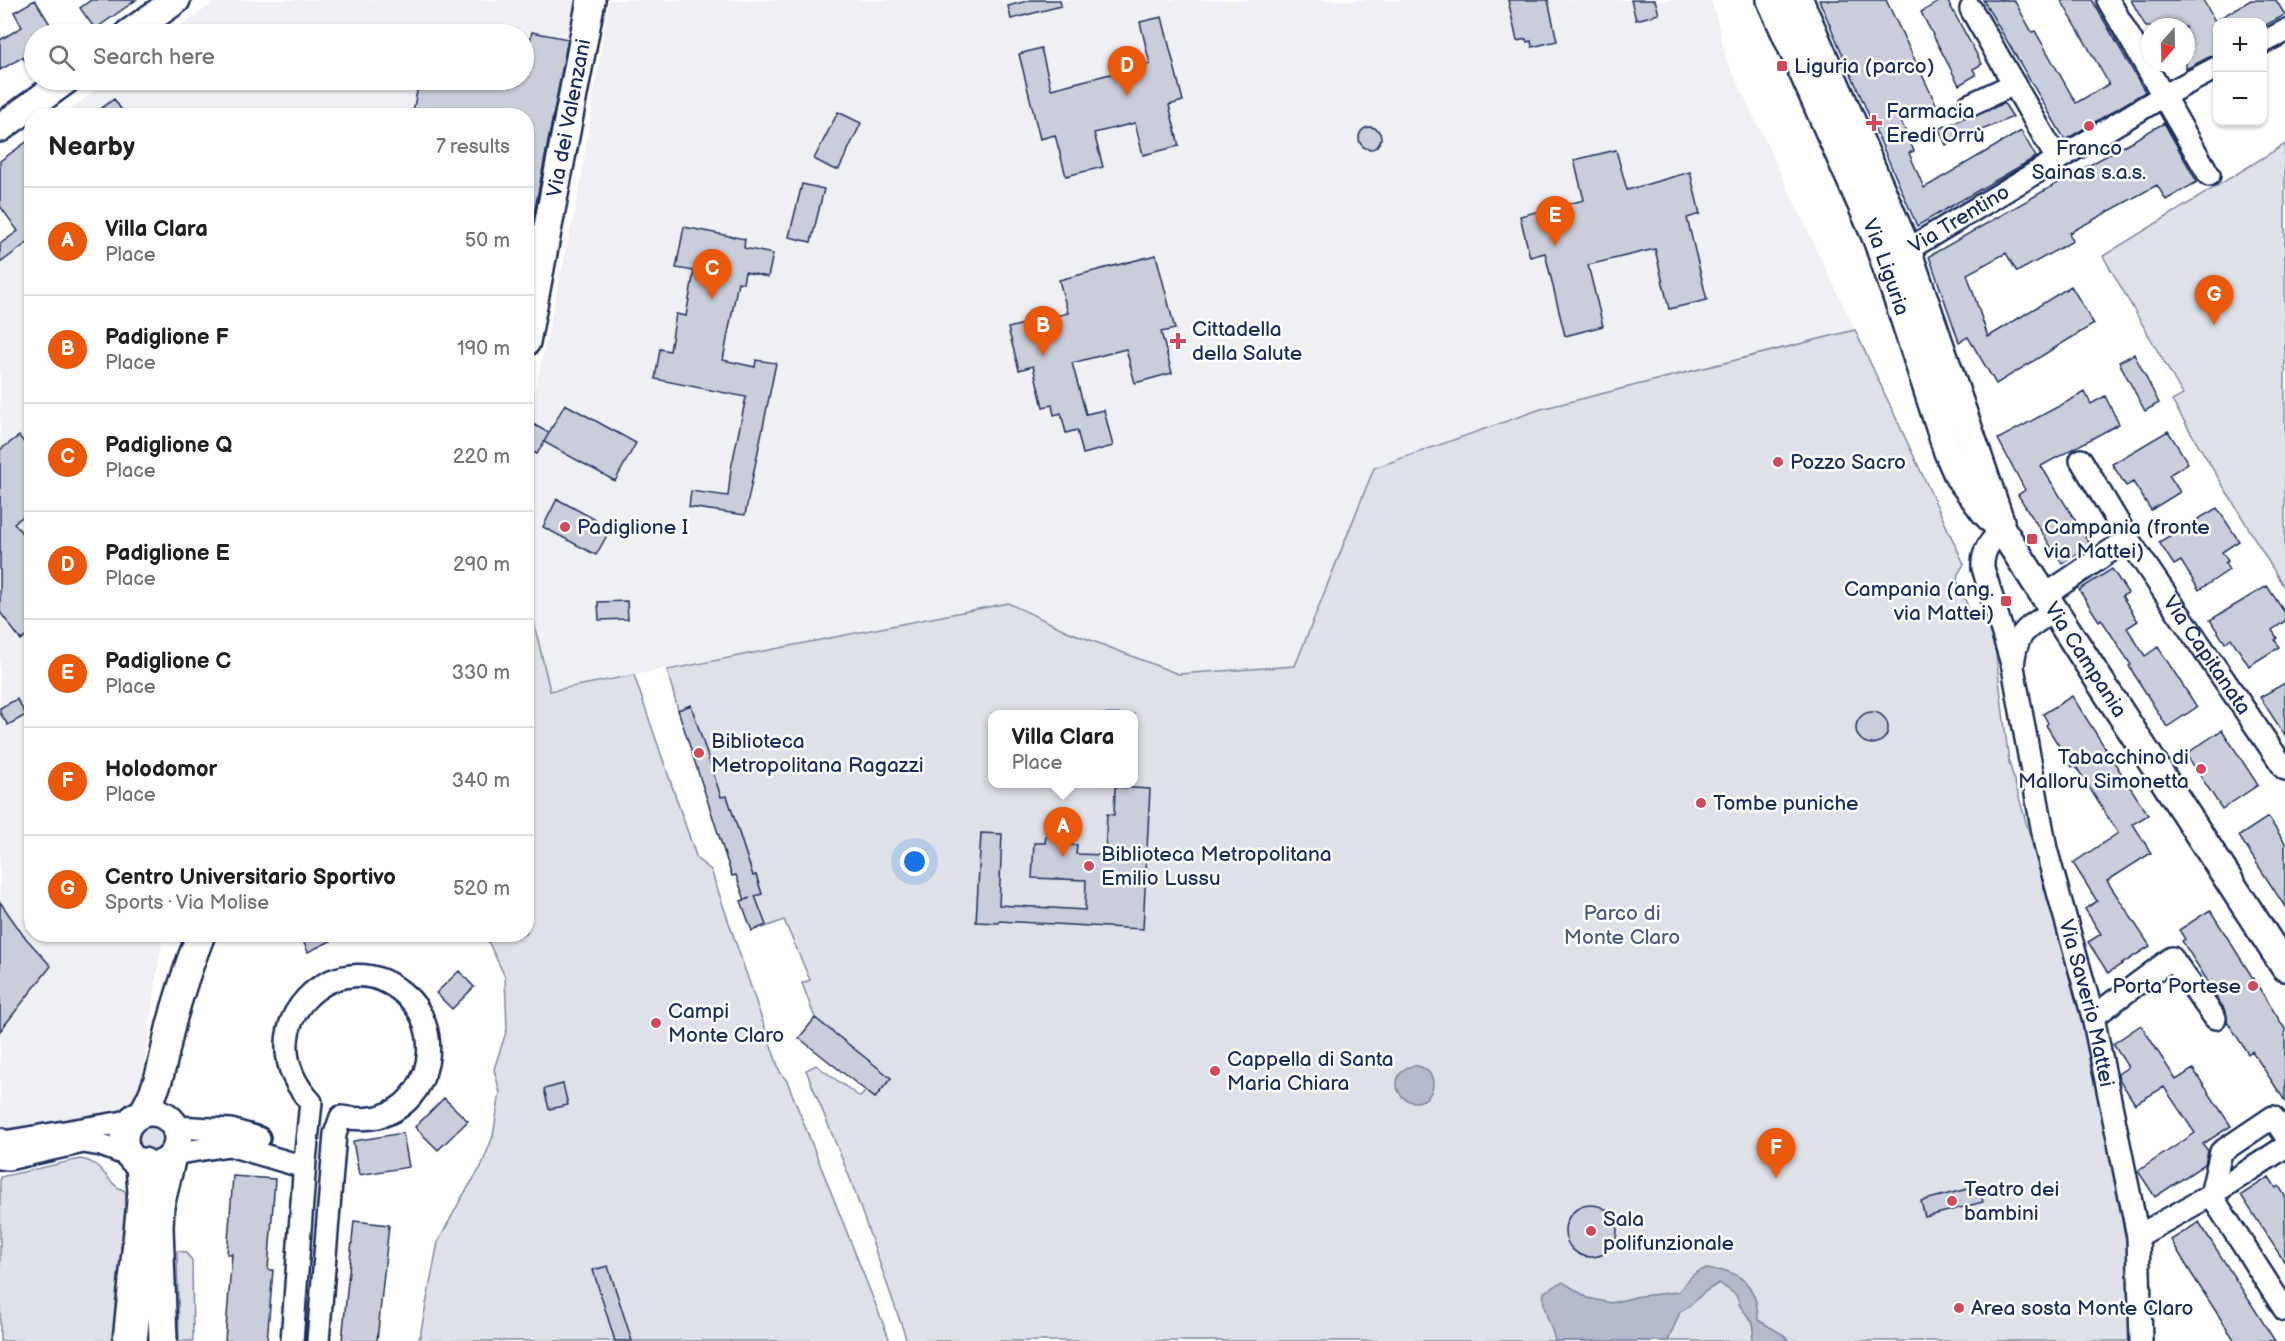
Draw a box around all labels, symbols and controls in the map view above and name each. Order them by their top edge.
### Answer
north arrow [2141,18,2195,72]
map controls [2213,18,2267,126]
button: + [2213,18,2267,72]
search box [24,24,534,90]
street label: Via dei Valenzani [542,37,596,199]
icon: search [45,41,78,74]
text: Search here [93,44,215,71]
pin: D [1108,46,1146,96]
place label: Liguria (parco) [1794,54,1935,79]
marker: Liguria (parco) [1775,59,1789,73]
button: − [2213,72,2267,126]
place label: Farmacia Eredi Orrù [1886,99,1985,148]
marker: Farmacia Eredi Orrù [1867,116,1881,130]
marker: Franco Sainas s.a.s. [2082,119,2096,133]
text: Nearby [48,132,135,163]
text: 7 results [436,135,510,159]
place label: Franco Sainas s.a.s. [2032,136,2146,185]
street label: Via Trentino [1904,179,2014,259]
pin: E [1536,196,1574,246]
street label: Via Liguria [1857,215,1915,319]
text: Villa Clara [105,216,208,243]
text: A [61,229,74,253]
text: 50 m [465,229,510,253]
text: Place [105,243,156,267]
pin: C [692,250,732,299]
pin: G [2194,276,2234,325]
pin: B [1024,306,1062,356]
place label: Cittadella della Salute [1192,317,1302,366]
text: Padiglione F [105,324,229,351]
marker: Cittadella della Salute [1169,332,1187,350]
text: B [60,337,75,361]
text: 190 m [457,337,510,361]
text: Place [105,351,156,375]
text: Padiglione Q [105,432,232,459]
text: C [60,445,75,469]
text: 220 m [453,445,510,469]
place label: Pozzo Sacro [1790,450,1906,475]
marker: Pozzo Sacro [1771,455,1785,469]
text: Place [105,459,156,483]
place label: Padiglione I [577,515,688,540]
place label: Campania (fronte via Mattei) [2043,515,2210,564]
marker: Padiglione I [558,520,572,534]
marker: Campania (fronte via Mattei) [2025,532,2039,546]
text: Padiglione E [105,540,230,567]
text: D [61,553,74,577]
text: 290 m [453,553,510,577]
text: Place [105,567,156,591]
place label: Campania (ang. via Mattei) [1844,577,1994,626]
street label: Via Capitanata [2157,591,2256,720]
marker: Campania (ang. via Mattei) [1999,594,2013,608]
street label: Via Campania [2039,597,2132,722]
text: Padiglione C [105,648,231,675]
text: E [61,661,74,685]
text: 330 m [452,661,510,685]
text: Place [105,675,156,699]
popup [988,710,1138,788]
text: Villa Clara [1012,724,1114,751]
place label: Biblioteca Metropolitana Ragazzi [711,729,924,778]
place label: Tabacchino di Malloru Simonetta [2018,745,2189,794]
marker: Biblioteca Metropolitana Ragazzi [692,746,706,760]
text: Place [1012,751,1062,775]
text: Holodomor [105,756,217,783]
marker: Tabacchino di Malloru Simonetta [2194,762,2208,776]
text: F [61,769,74,793]
text: 340 m [452,769,510,793]
text: Place [105,783,156,807]
place label: Tombe puniche [1713,791,1859,816]
marker: Tombe puniche [1694,796,1708,810]
pin: A [1044,808,1082,857]
place label: Biblioteca Metropolitana Emilio Lussu [1101,842,1332,891]
your location [900,847,929,876]
marker: Biblioteca Metropolitana Emilio Lussu [1082,859,1096,873]
text: Centro Universitario Sportivo [105,864,396,891]
text: G [60,877,75,901]
text: 520 m [453,877,510,901]
text: Sports · Via Molise [105,891,269,915]
park label: Parco di Monte Claro [1564,901,1680,950]
street label: Via Saverio Mattei [2053,917,2119,1089]
place label: Porta Portese [2112,974,2241,999]
marker: Porta Portese [2246,979,2260,993]
place label: Campi Monte Claro [668,999,784,1048]
marker: Campi Monte Claro [649,1016,663,1030]
place label: Cappella di Santa Maria Chiara [1227,1047,1394,1096]
marker: Cappella di Santa Maria Chiara [1208,1064,1222,1078]
pin: F [1756,1128,1796,1178]
place label: Teatro dei bambini [1964,1177,2059,1226]
marker: Teatro dei bambini [1945,1194,1959,1208]
place label: Sala polifunzionale [1603,1207,1734,1256]
marker: Sala polifunzionale [1584,1224,1598,1238]
place label: Area sosta Monte Claro [1971,1296,2193,1321]
marker: Area sosta Monte Claro [1952,1301,1966,1315]

